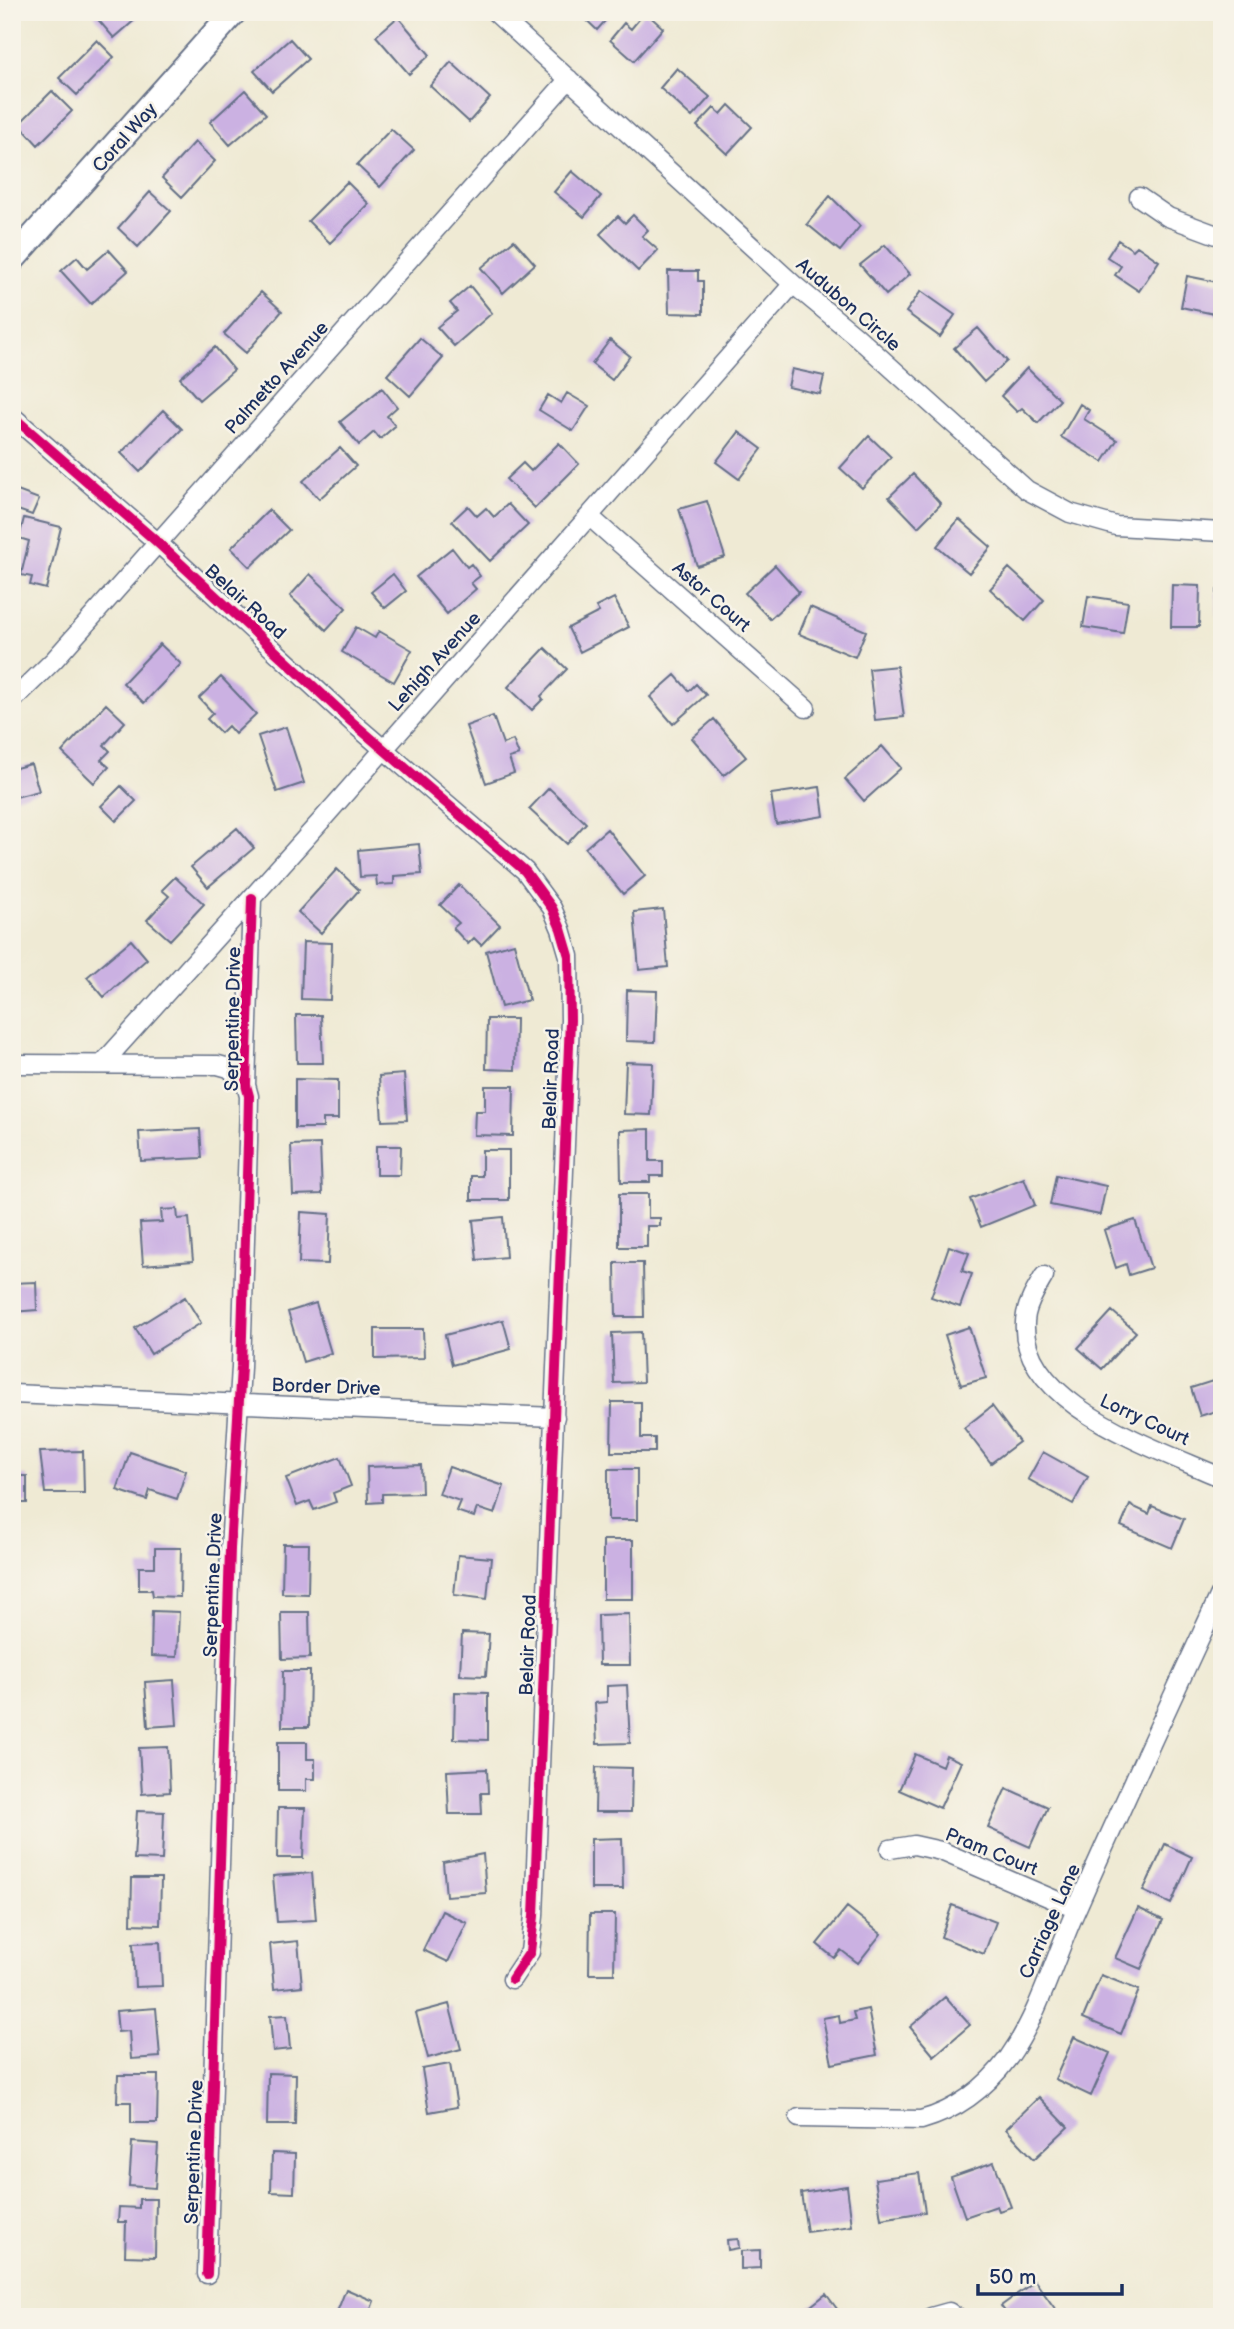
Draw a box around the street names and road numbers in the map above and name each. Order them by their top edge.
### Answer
street label: Coral Way [88,98,163,178]
street label: Audubon Circle [791,254,905,357]
street label: Palmetto Avenue [220,317,334,439]
street label: Astor Court [667,557,755,637]
street label: Belair Road [200,560,290,645]
street label: Lehigh Avenue [384,607,486,717]
street label: Serpentine Drive [221,946,246,1092]
street label: Belair Road [538,1028,565,1130]
street label: Border Drive [271,1374,381,1401]
street label: Lorry Court [1096,1390,1193,1451]
street label: Serpentine Drive [199,1512,228,1658]
street label: Belair Road [515,1594,542,1696]
street label: Pram Court [942,1823,1041,1881]
street label: Carriage Lane [1015,1860,1086,1983]
street label: Serpentine Drive [180,2079,209,2225]

